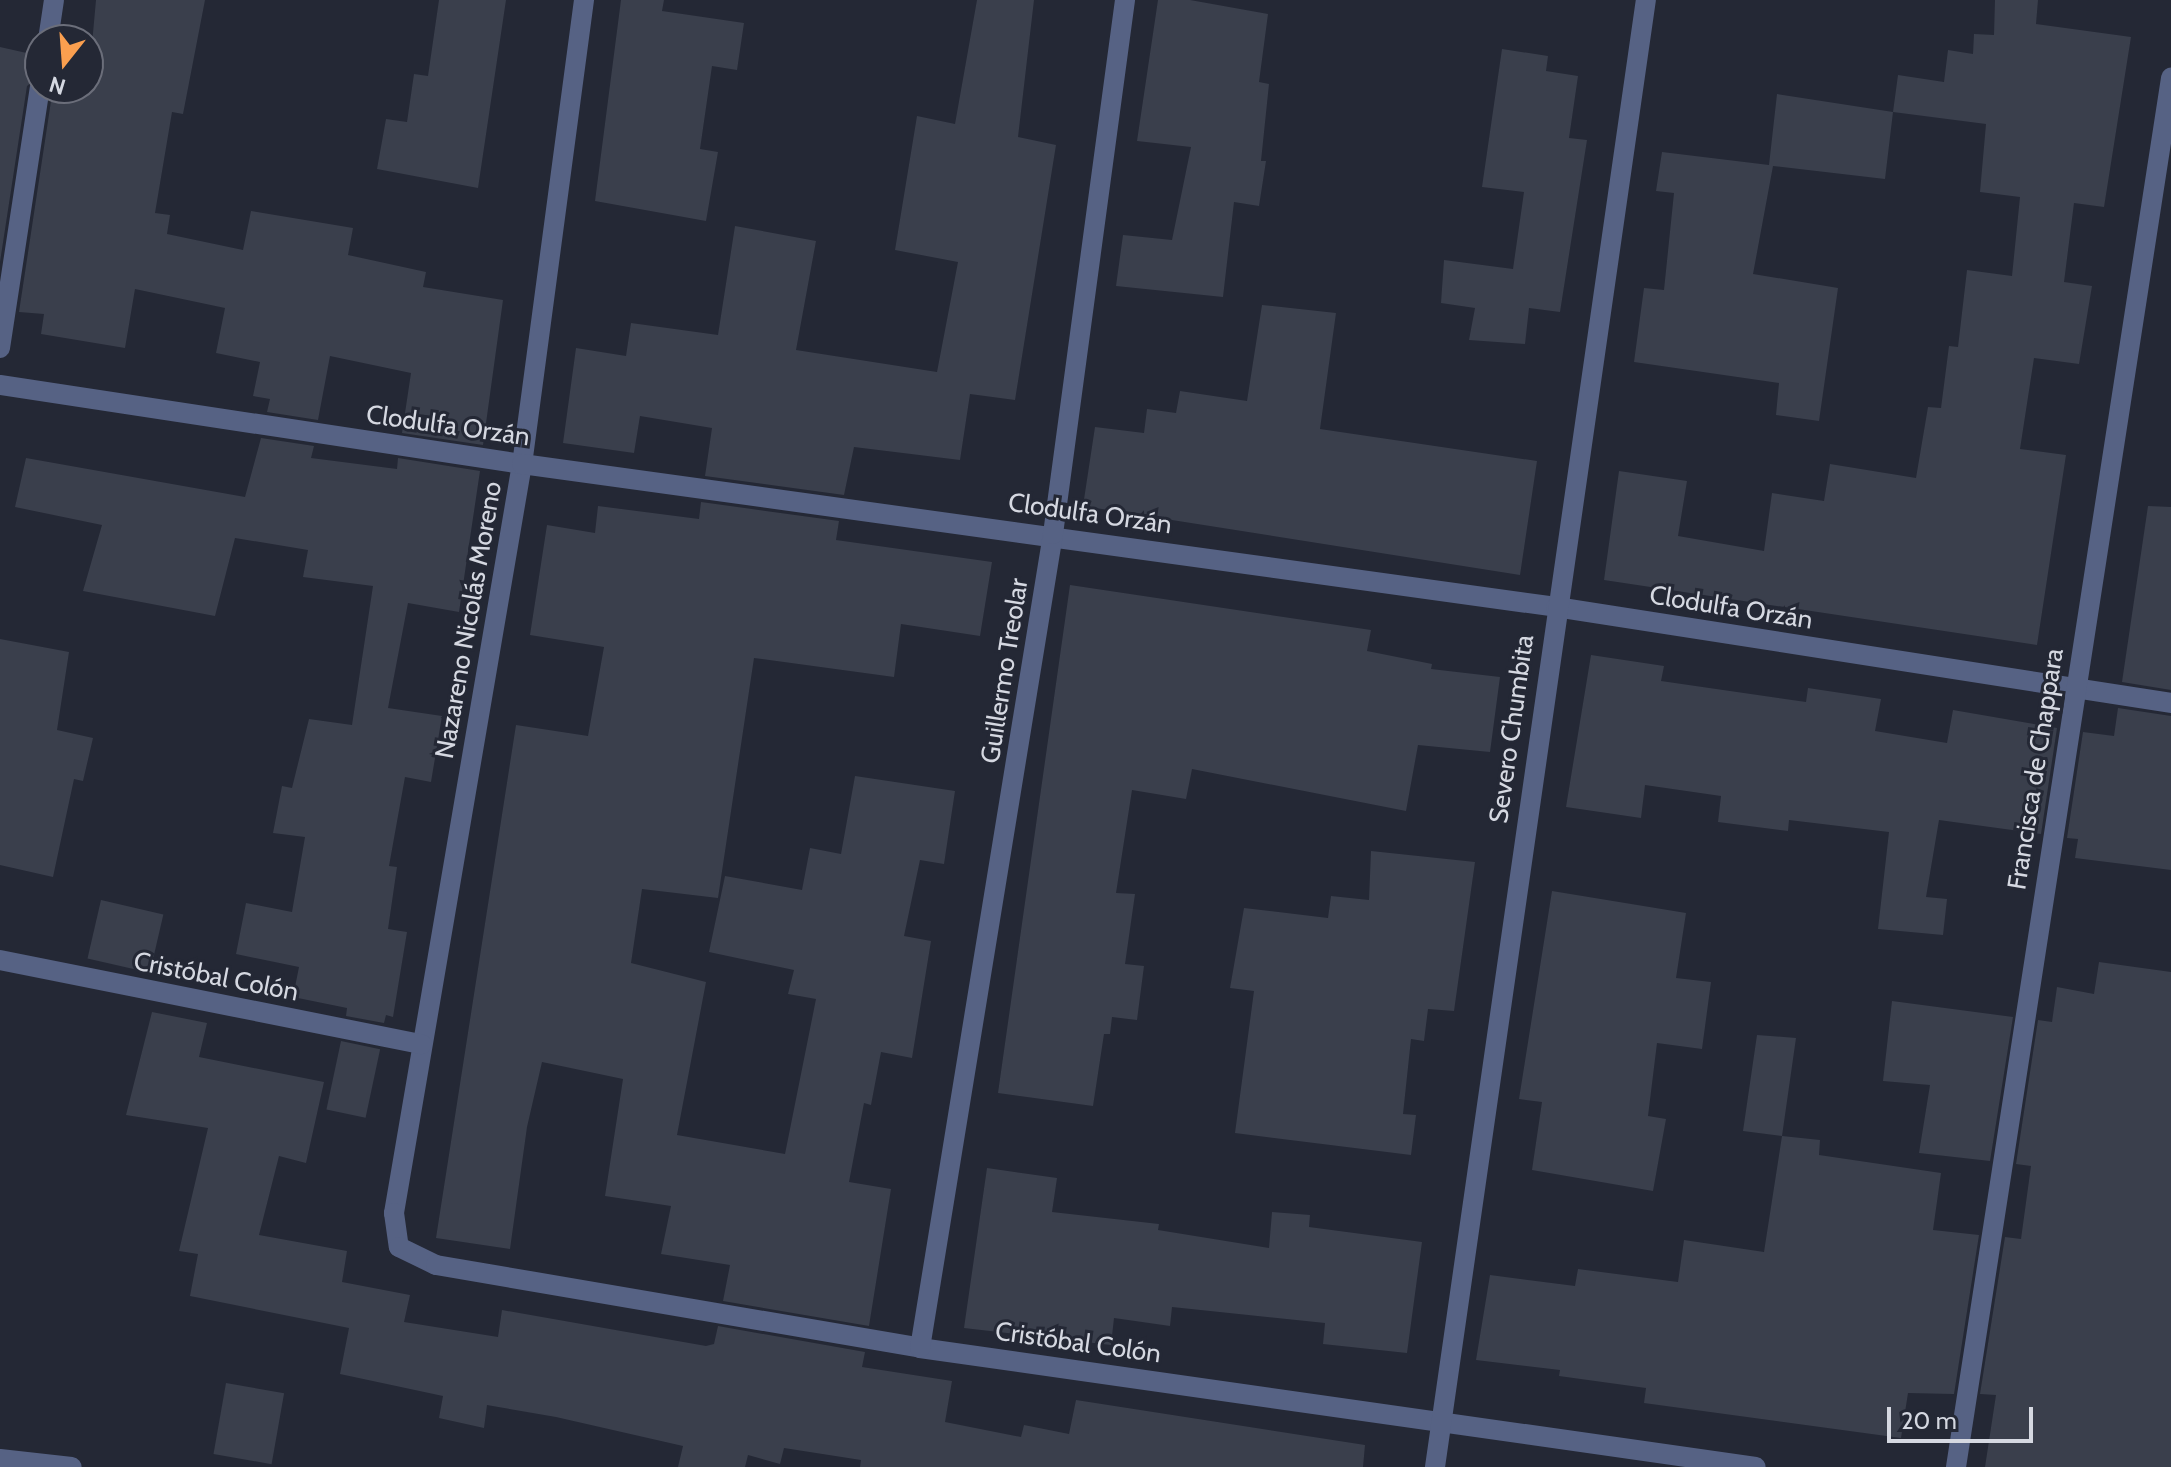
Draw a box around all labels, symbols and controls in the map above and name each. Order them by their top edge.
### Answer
north arrow [24,24,104,104]
text: N [46,70,69,101]
street label: Clodulfa Orzán [364,399,532,453]
street label: Nazareno Nicolás Moreno [429,479,509,761]
street label: Clodulfa Orzán [1006,487,1174,541]
street label: Guillermo Treolar [975,576,1035,766]
street label: Clodulfa Orzán [1647,580,1815,636]
street label: Severo Chumbita [1483,633,1541,825]
street label: Francisca de Chappara [2002,646,2070,892]
street label: Cristóbal Colón [131,946,301,1008]
street label: Cristóbal Colón [993,1316,1163,1370]
scale bar [1891,1391,2037,1441]
text: 20 m [1901,1406,1957,1435]

